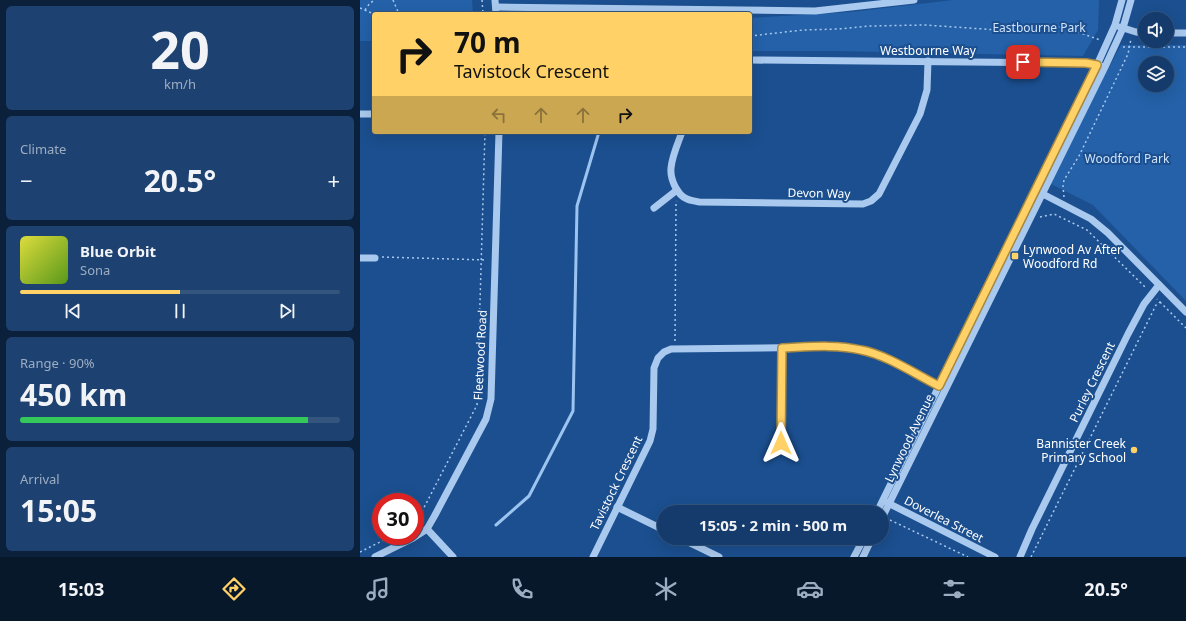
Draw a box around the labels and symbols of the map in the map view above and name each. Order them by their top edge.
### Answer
park label: Eastbourne Park [992,19,1086,36]
street label: Westbourne Way [880,42,977,59]
pin [1006,45,1040,79]
park label: Woodford Park [1085,150,1170,167]
street label: Devon Way [787,184,851,202]
place label: Lynwood Av After Woodford Rd [1023,241,1122,272]
marker: Lynwood Av After Woodford Rd [1010,251,1020,261]
street label: Fleetwood Road [469,309,491,401]
street label: Purley Crescent [1065,338,1119,425]
street label: Lynwood Avenue [880,391,938,485]
position arrow [760,422,802,464]
street label: Tavistock Crescent [586,432,647,533]
place label: Bannister Creek Primary School [1036,435,1127,466]
marker: Bannister Creek Primary School [1129,445,1139,455]
street label: Doverlea Street [901,492,987,547]
speed limit sign: 30 [372,493,424,545]

